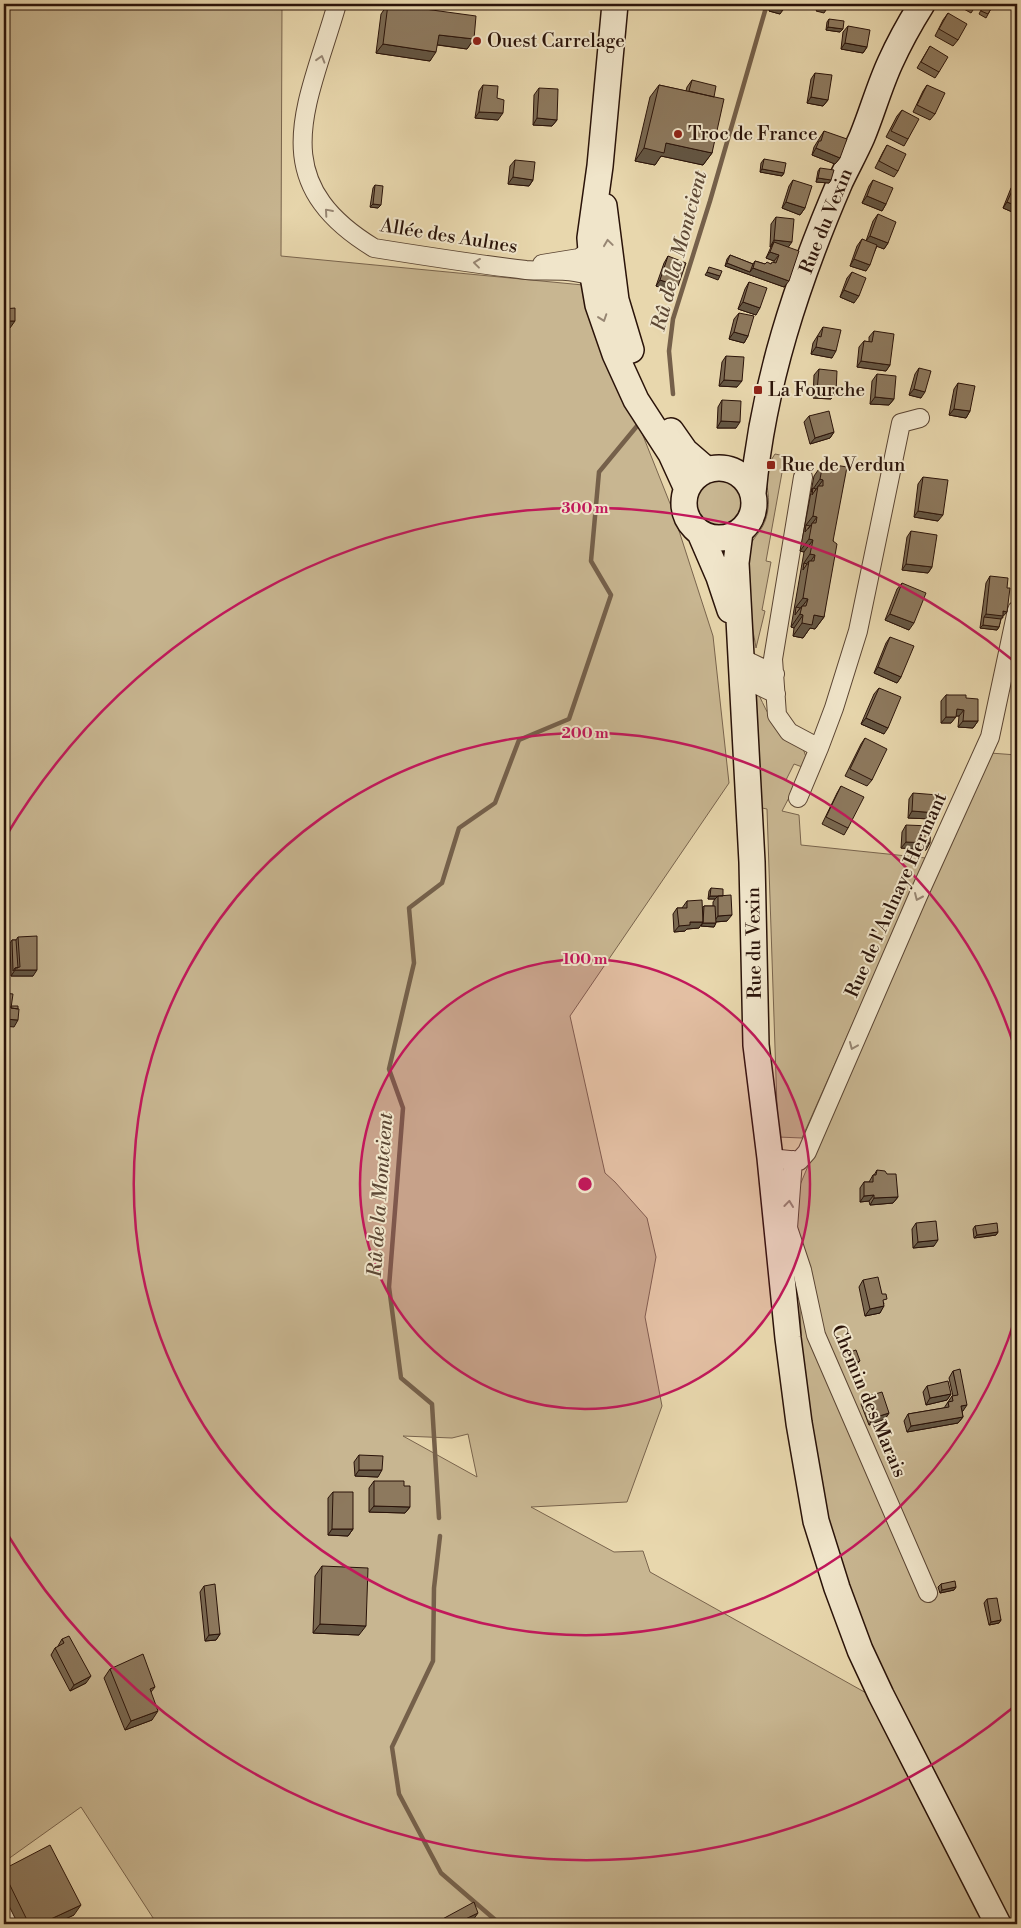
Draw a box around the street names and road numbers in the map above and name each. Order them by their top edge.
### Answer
street label: Rue du Vexin [794,165,858,277]
street label: Allée des Aulnes [378,213,519,259]
street label: Rue de l'Aulnaye Hermant [840,789,952,1001]
street label: Rue du Vexin [741,887,767,999]
street label: Chemin des Marais [826,1321,912,1481]

